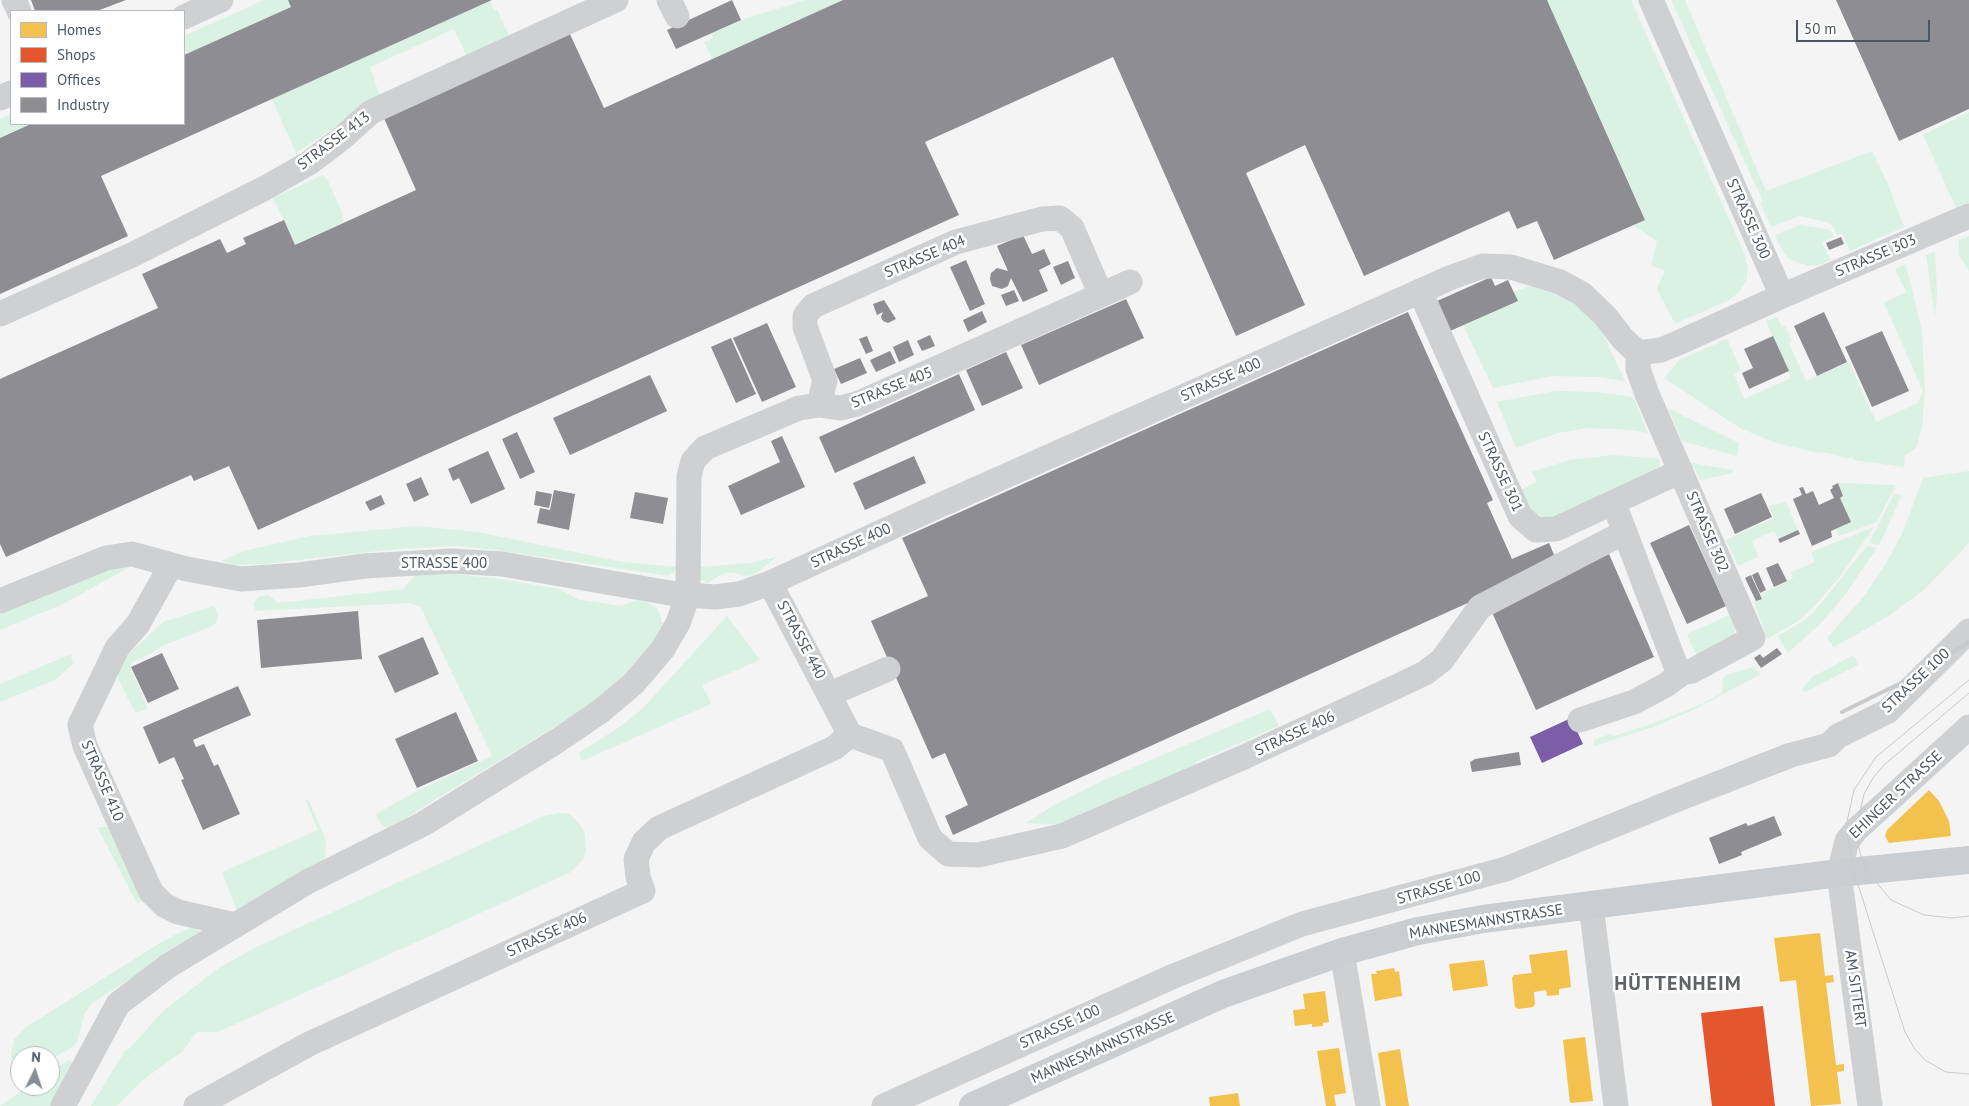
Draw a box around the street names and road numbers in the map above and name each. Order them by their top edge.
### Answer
street label: STRASSE 413 [294,108,374,174]
street label: STRASSE 300 [1722,176,1774,262]
street label: STRASSE 303 [1833,231,1919,281]
street label: STRASSE 404 [882,232,968,282]
street label: STRASSE 400 [1178,354,1264,406]
street label: STRASSE 405 [849,364,935,412]
street label: STRASSE 301 [1474,429,1526,515]
street label: STRASSE 302 [1682,489,1732,575]
street label: STRASSE 400 [808,520,894,572]
street label: STRASSE 400 [401,555,487,573]
street label: STRASSE 440 [773,598,829,682]
street label: STRASSE 100 [1878,645,1954,717]
street label: STRASSE 406 [1252,708,1338,760]
street label: STRASSE 410 [77,738,127,824]
street label: EHINGER STRASSE [1846,747,1946,843]
street label: STRASSE 100 [1395,867,1483,909]
street label: MANNESMANNSTRASSE [1408,901,1564,943]
street label: STRASSE 406 [504,909,590,961]
street label: AM SITTERT [1841,949,1869,1029]
street label: STRASSE 100 [1017,1001,1103,1053]
street label: MANNESMANNSTRASSE [1028,1008,1178,1088]

